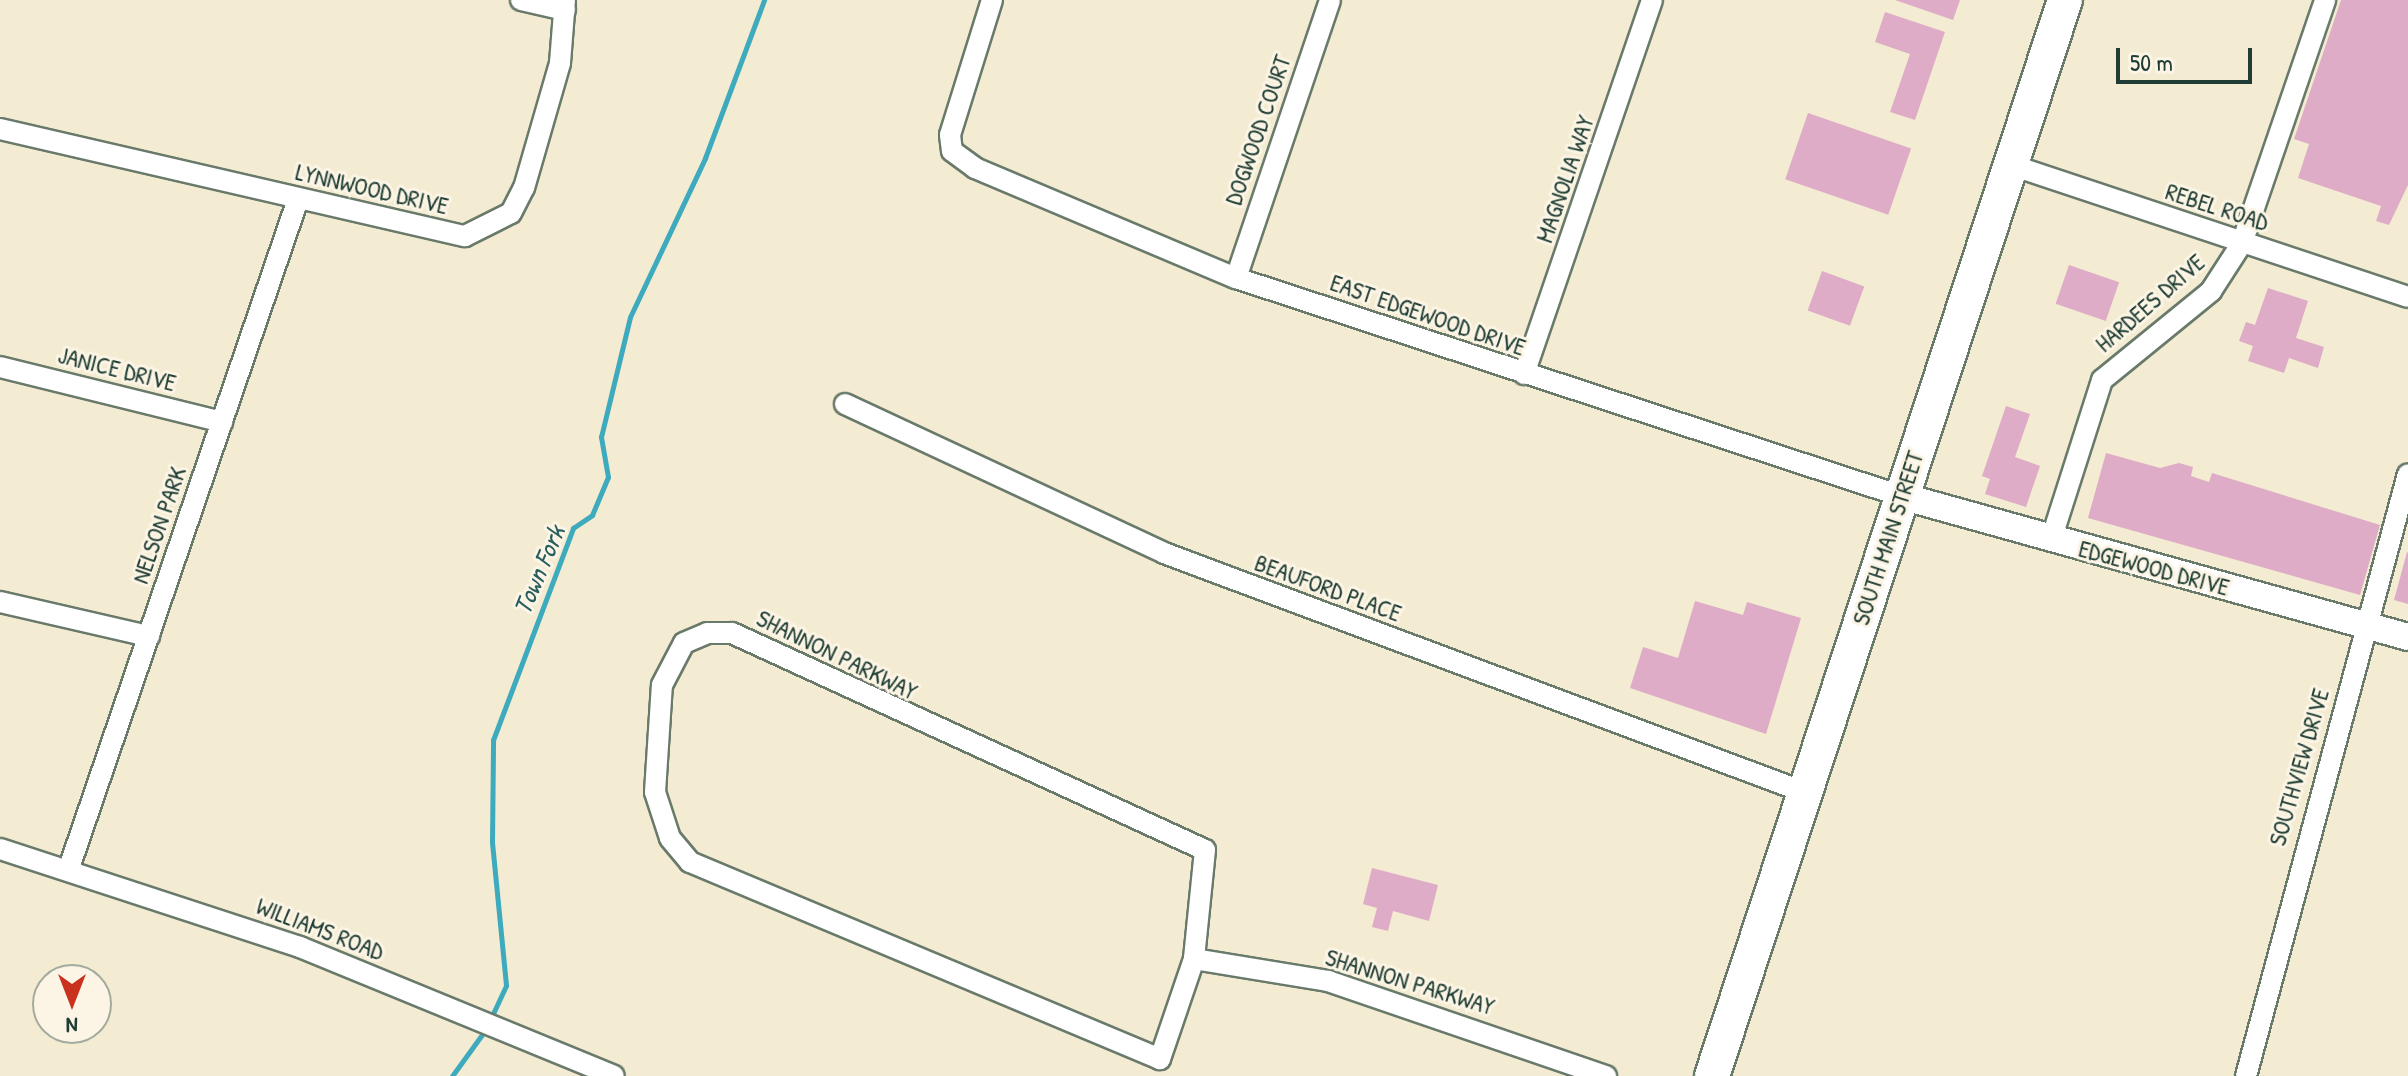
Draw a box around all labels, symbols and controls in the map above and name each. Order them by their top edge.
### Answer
scale bar [2120,32,2256,82]
text: 50 m [2130,46,2173,78]
street label: DOGWOOD COURT [1219,51,1297,209]
street label: MAGNOLIA WAY [1530,112,1600,246]
street label: LYNNWOOD DRIVE [293,157,451,221]
street label: REBEL ROAD [2162,177,2272,237]
street label: HARDEES DRIVE [2090,248,2210,358]
street label: EAST EDGEWOOD DRIVE [1327,268,1529,362]
street label: JANICE DRIVE [55,340,179,398]
street label: SOUTH MAIN STREET [1846,447,1930,629]
street label: NELSON PARK [126,463,192,587]
water label: Town Fork [506,521,572,619]
street label: EDGEWOOD DRIVE [2076,534,2232,602]
street label: BEAUFORD PLACE [1251,548,1405,628]
street label: SHANNON PARKWAY [752,604,922,706]
street label: SOUTHVIEW DRIVE [2263,685,2335,849]
street label: WILLIAMS ROAD [252,892,388,966]
street label: SHANNON PARKWAY [1322,943,1498,1021]
north arrow [32,964,112,1044]
text: N [66,1011,78,1041]

